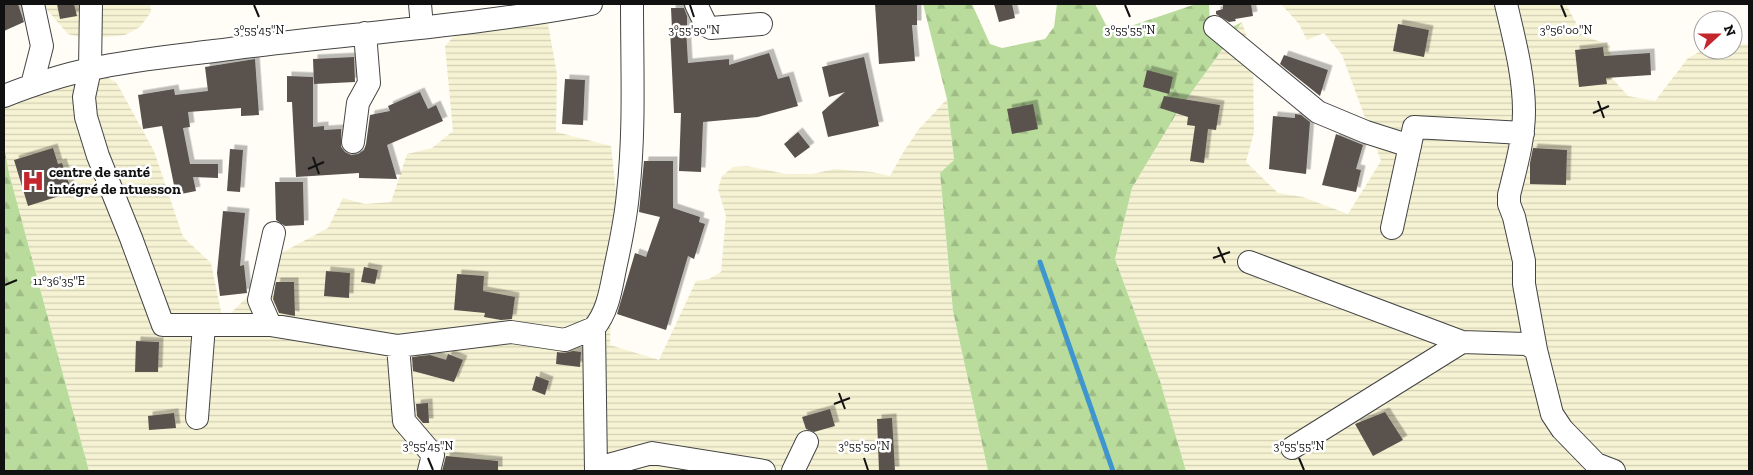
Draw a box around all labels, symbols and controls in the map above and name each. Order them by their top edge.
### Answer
north arrow [1693,10,1743,60]
text: 3°55'45"N [234,23,284,37]
text: 3°55'50"N [668,23,720,37]
text: 3°55'55"N [1105,23,1156,37]
text: 3°56'00"N [1540,23,1592,37]
text: N [1720,23,1740,39]
place label: centre de santé intégré de ntuesson [49,163,181,198]
hospital icon: centre de santé intégré de ntuesson [20,168,46,194]
text: 11°36'35"E [33,274,85,288]
text: 3°55'45"N [403,439,453,453]
text: 3°55'50"N [838,439,890,453]
text: 3°55'55"N [1274,439,1325,453]

